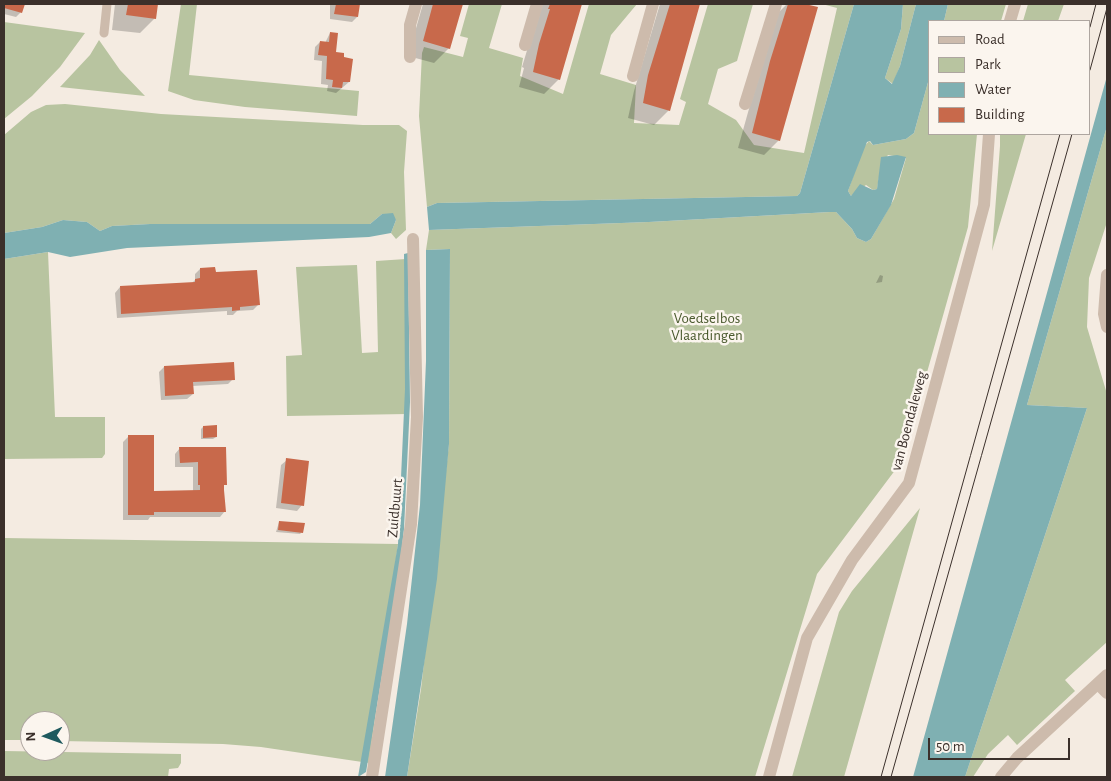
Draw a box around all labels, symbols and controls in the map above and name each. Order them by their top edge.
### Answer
legend [928,20,1091,135]
text: Road [975,32,1005,47]
text: Park [975,57,1001,72]
text: Water [975,82,1011,97]
text: Building [975,107,1025,122]
park label: Voedselbos Vlaardingen [671,309,743,344]
street label: van Boendaleweg [887,369,931,473]
street label: Zuidbuurt [383,478,407,538]
north arrow [20,711,70,761]
scale bar [931,728,1074,760]
text: N [24,731,38,742]
text: 50 m [936,739,965,754]

